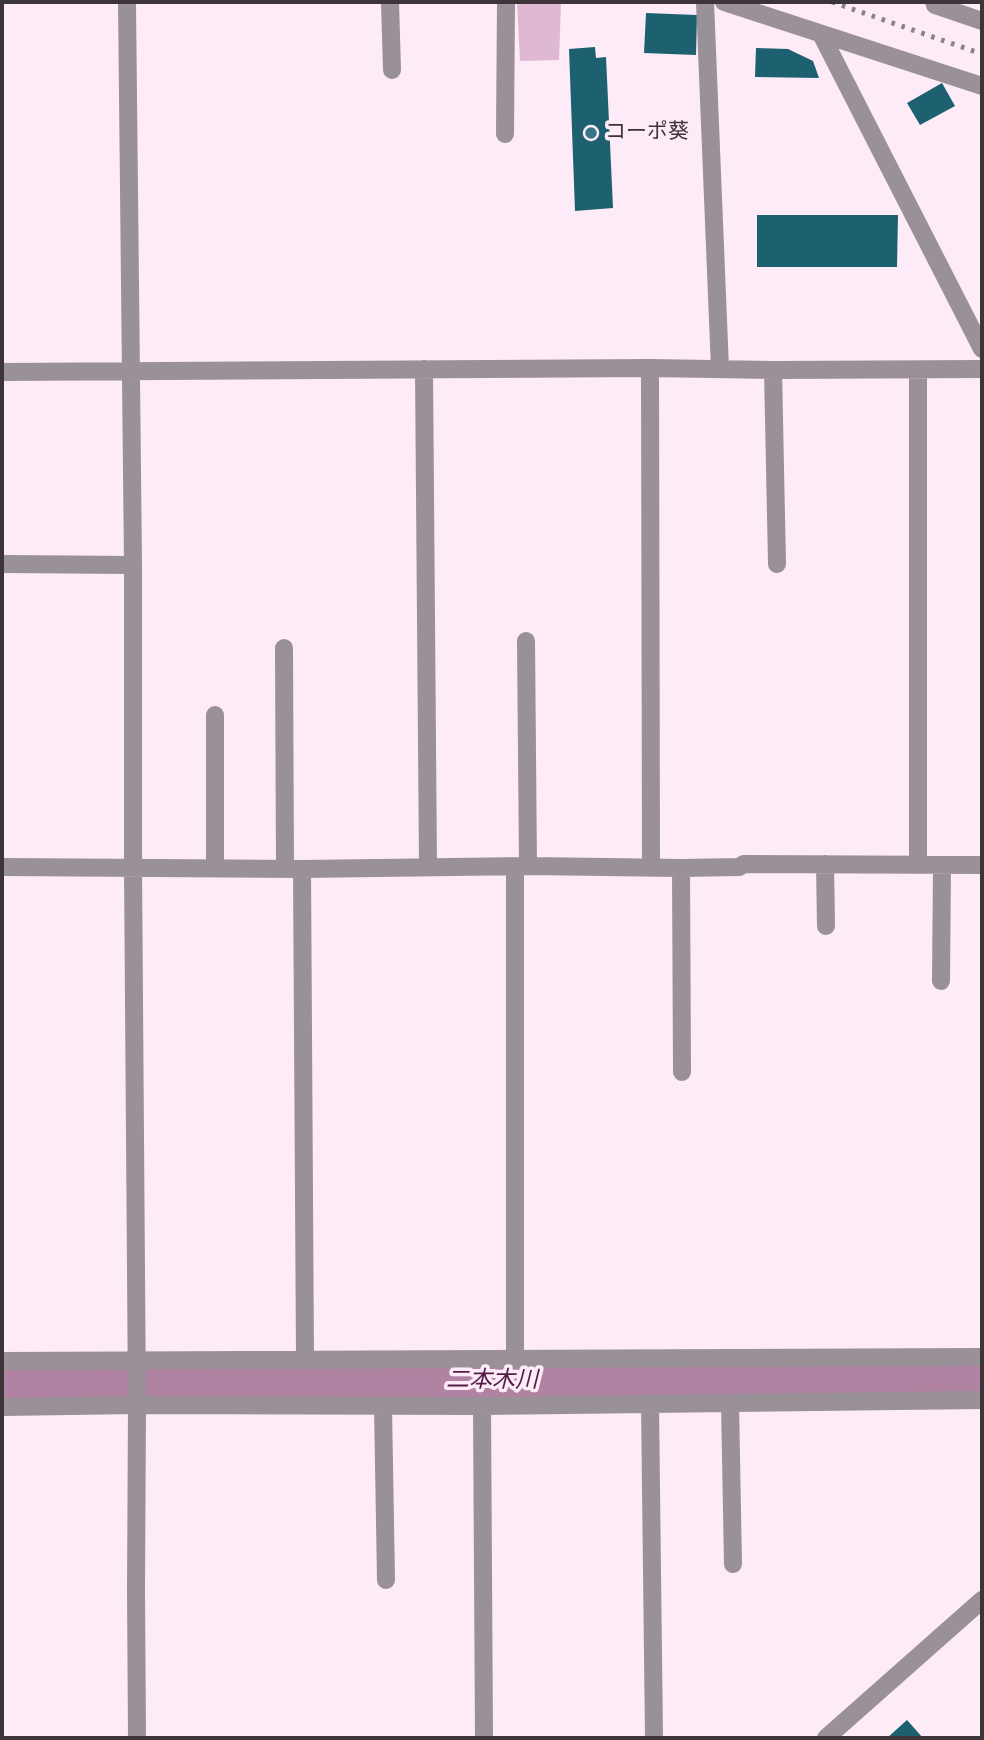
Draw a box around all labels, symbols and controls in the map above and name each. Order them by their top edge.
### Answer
place label: コーポ葵 [605,120,689,146]
marker: コーポ葵 [583,125,599,141]
water label: 二本木川 [446,1367,538,1395]

